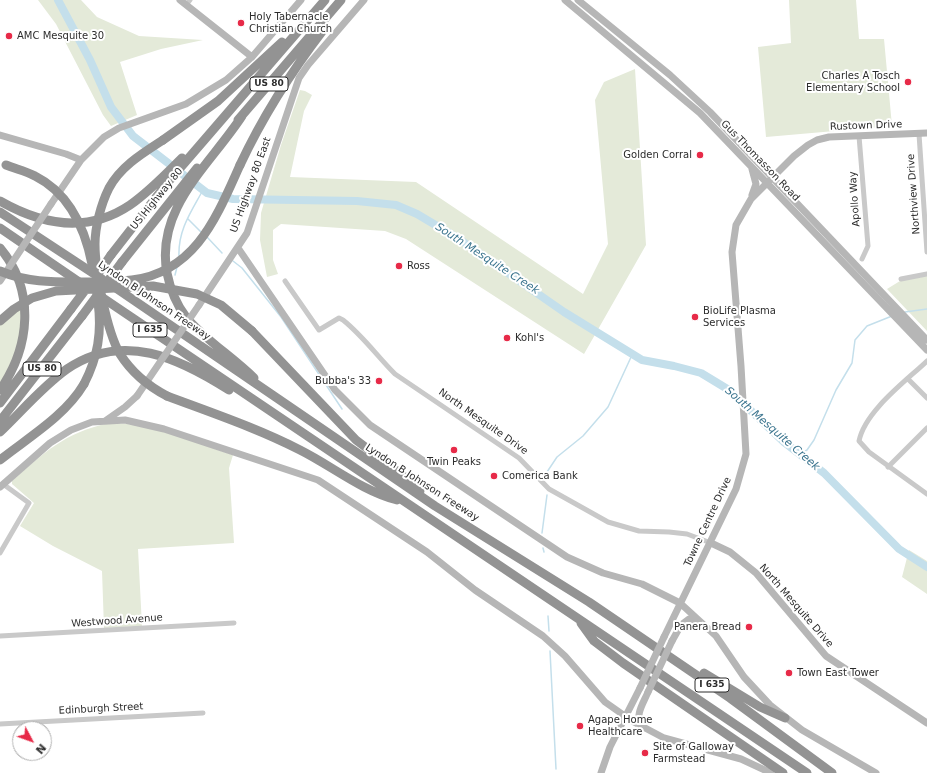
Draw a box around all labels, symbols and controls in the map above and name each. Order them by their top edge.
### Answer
place label: Holy Tabernacle Christian Church [249,11,332,34]
marker: Holy Tabernacle Christian Church [236,18,246,28]
place label: AMC Mesquite 30 [17,30,104,42]
marker: AMC Mesquite 30 [4,31,14,41]
place label: Charles A Tosch Elementary School [806,70,900,94]
road number: US 80 [250,77,288,91]
marker: Charles A Tosch Elementary School [903,77,913,87]
street label: Gus Thomasson Road [718,118,802,204]
street label: Rustown Drive [830,119,902,133]
street label: US Highway 80 East [228,136,274,234]
place label: Golden Corral [623,149,692,161]
marker: Golden Corral [695,150,705,160]
street label: Northview Drive [905,153,923,235]
street label: US Highway 80 [128,166,186,232]
street label: Apollo Way [847,171,863,227]
water label: South Mesquite Creek [433,220,541,298]
street label: Lyndon B Johnson Freeway [96,259,212,343]
place label: Ross [407,260,430,272]
marker: Ross [394,261,404,271]
place label: BioLife Plasma Services [703,305,776,328]
marker: BioLife Plasma Services [690,312,700,322]
road number: I 635 [133,323,167,337]
place label: Kohl's [515,332,544,344]
marker: Kohl's [502,333,512,343]
road number: US 80 [23,362,61,376]
place label: Bubba's 33 [315,375,371,387]
marker: Bubba's 33 [374,376,384,386]
water label: South Mesquite Creek [722,384,822,474]
street label: North Mesquite Drive [436,387,530,457]
street label: Lyndon B Johnson Freeway [363,442,481,524]
marker: Twin Peaks [449,445,459,455]
place label: Twin Peaks [427,456,481,468]
place label: Comerica Bank [502,470,578,482]
marker: Comerica Bank [489,471,499,481]
street label: Towne Centre Drive [682,475,734,569]
street label: North Mesquite Drive [757,562,835,650]
street label: Westwood Avenue [71,612,163,630]
place label: Panera Bread [674,621,741,633]
marker: Panera Bread [744,622,754,632]
place label: Town East Tower [797,667,879,679]
marker: Town East Tower [784,668,794,678]
road number: I 635 [695,678,729,692]
street label: Edinburgh Street [58,701,144,717]
place label: Agape Home Healthcare [588,714,653,738]
north arrow [12,721,52,761]
marker: Agape Home Healthcare [575,721,585,731]
text: N [33,741,49,756]
place label: Site of Galloway Farmstead [653,741,734,764]
marker: Site of Galloway Farmstead [640,748,650,758]

